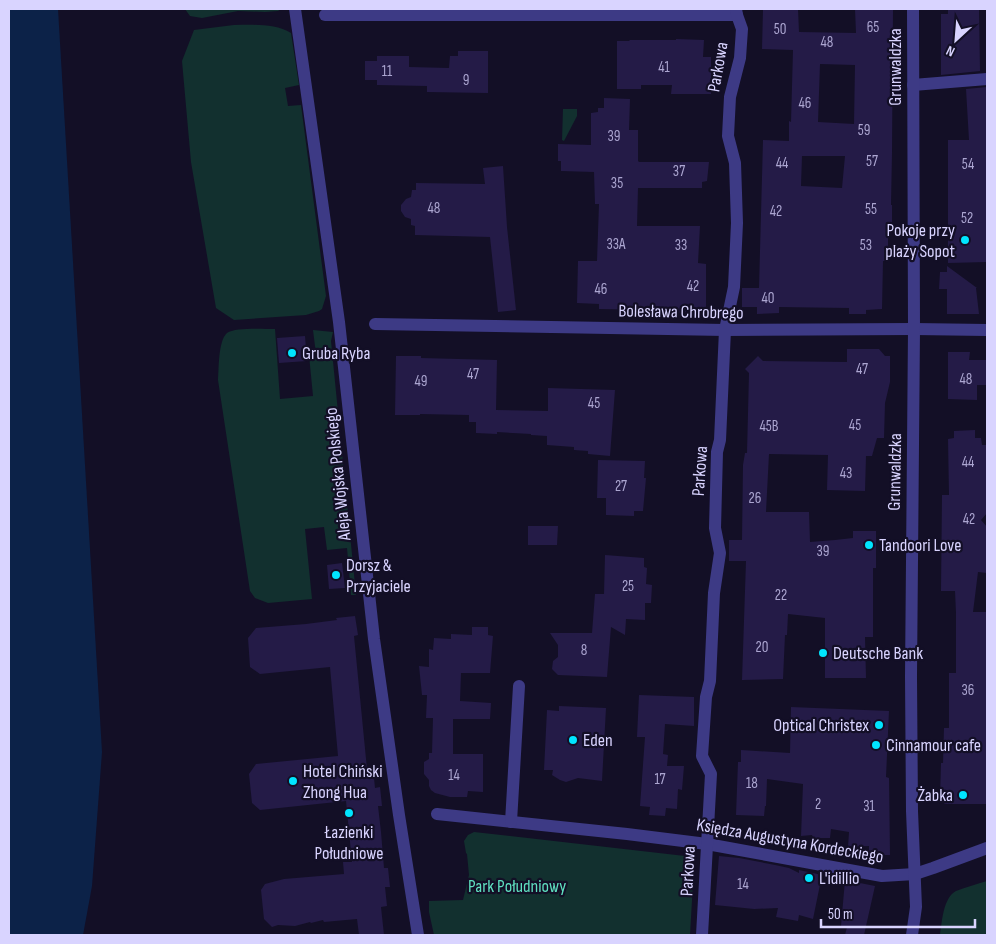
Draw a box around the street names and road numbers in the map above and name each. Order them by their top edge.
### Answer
street label: Grunwaldzka [885,28,906,106]
street label: Parkowa [703,40,733,94]
street label: Bolesława Chrobrego [618,300,744,324]
street label: Aleja Wojska Polskiego [321,406,356,543]
street label: Grunwaldzka [884,433,906,511]
street label: Parkowa [688,445,712,497]
street label: Księdza Augustyna Kordeckiego [695,814,885,868]
street label: Parkowa [676,845,700,897]

